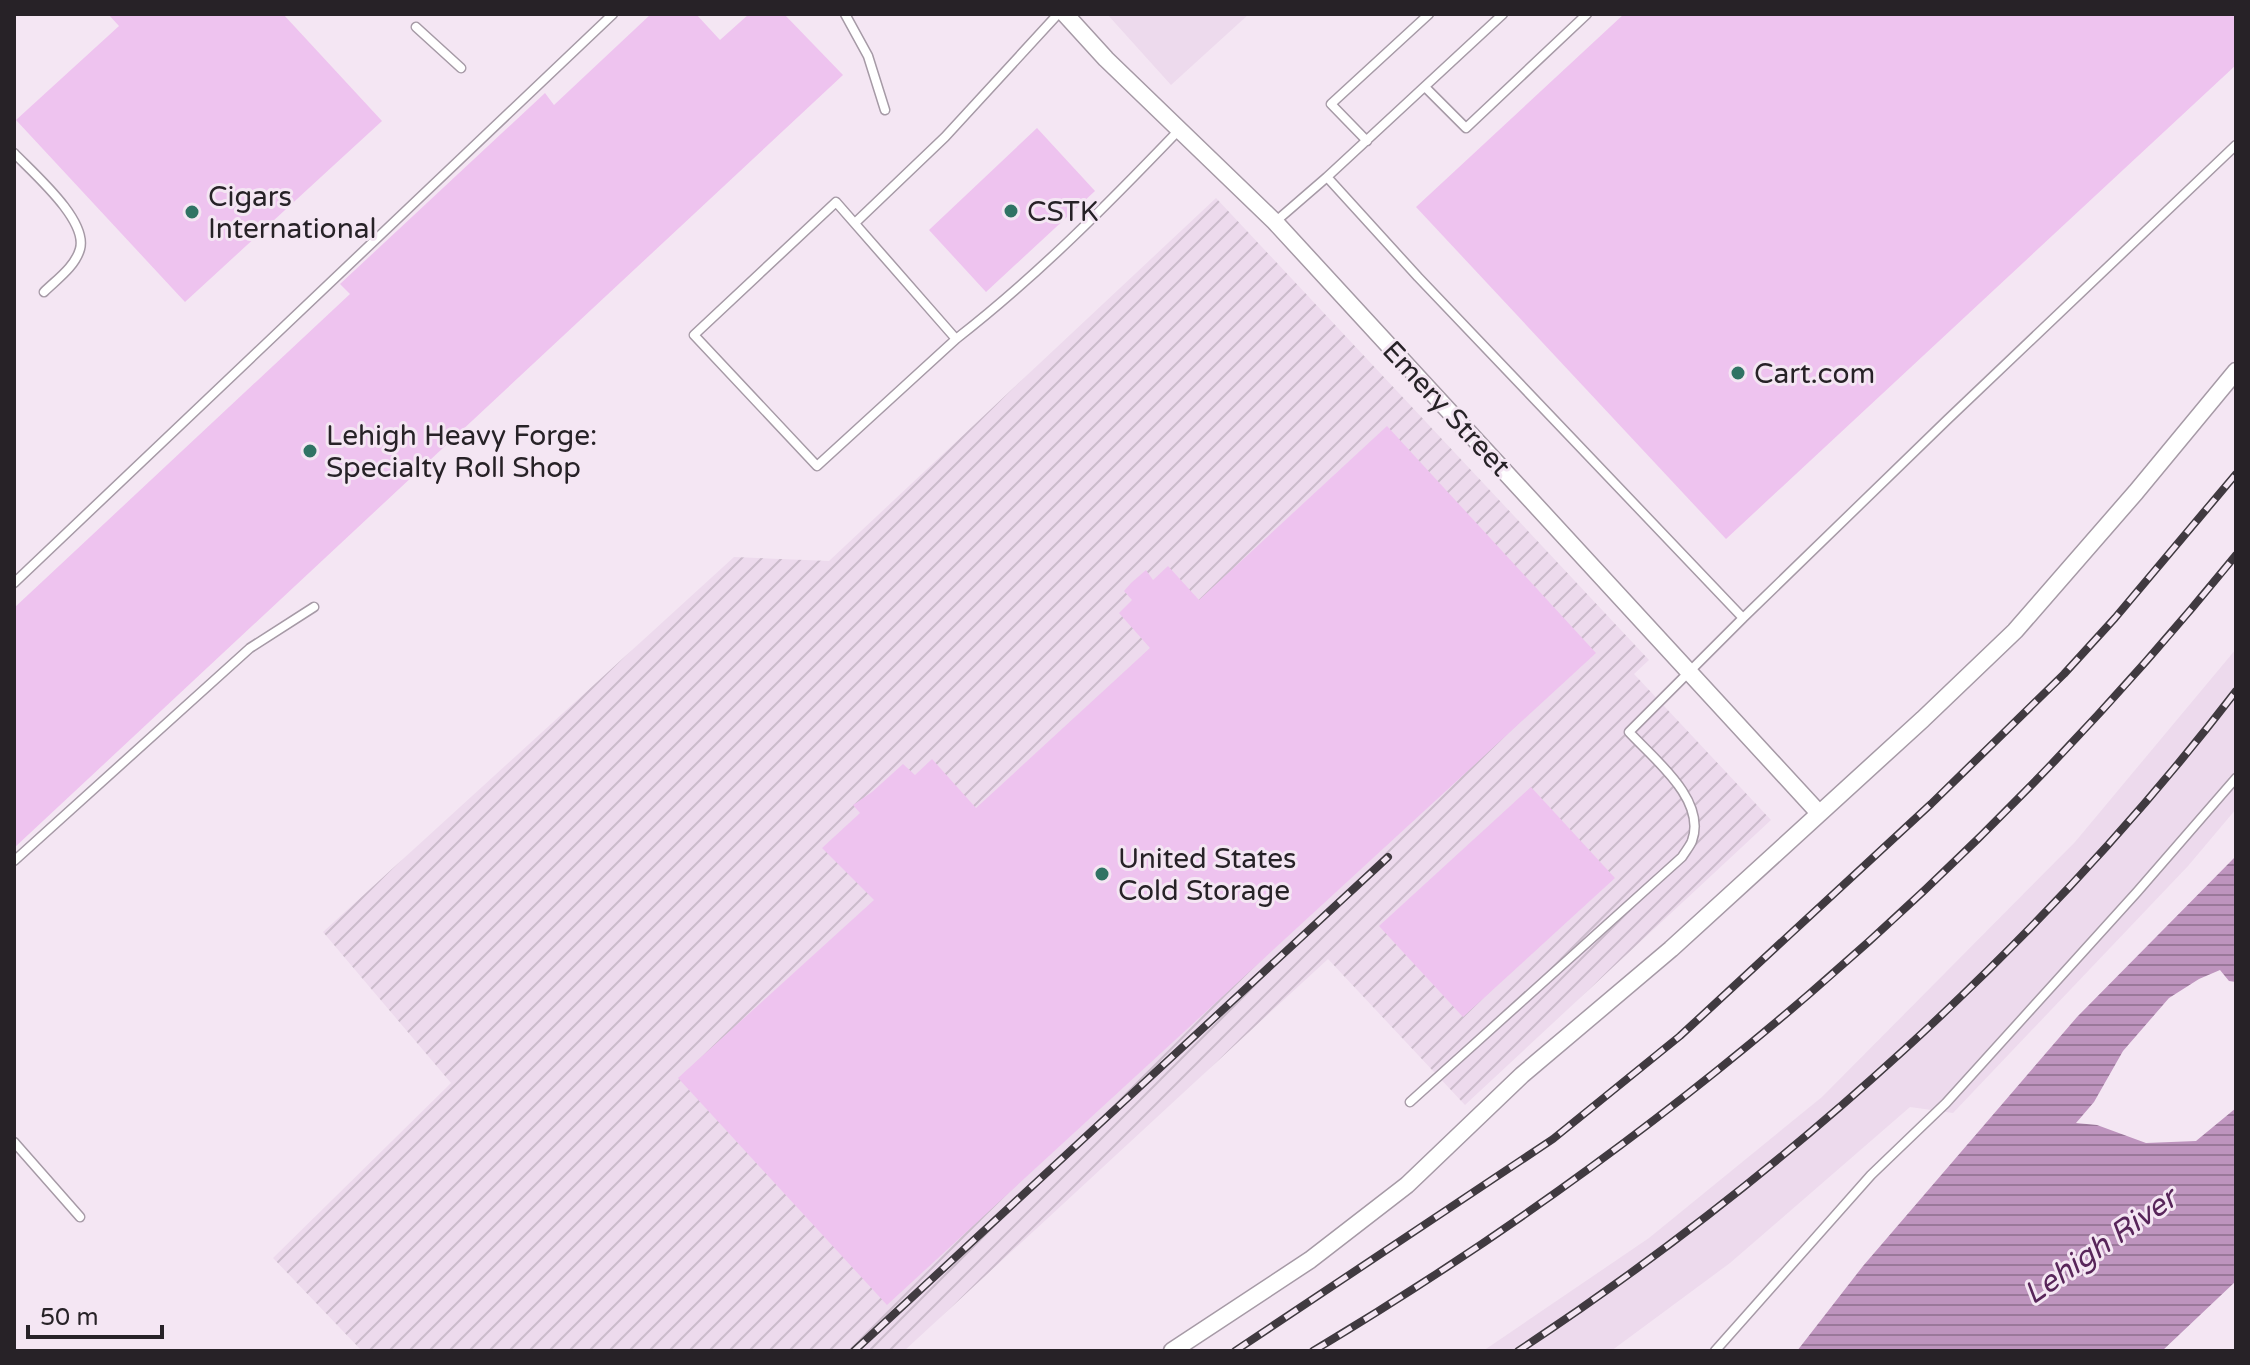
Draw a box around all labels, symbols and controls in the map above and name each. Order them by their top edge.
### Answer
place label: Cigars International [208,180,376,246]
place label: CSTK [1027,195,1098,229]
marker: CSTK [1002,202,1020,220]
marker: Cigars International [183,203,201,221]
street label: Emery Street [1375,334,1518,483]
place label: Cart.com [1754,357,1875,391]
marker: Cart.com [1729,364,1747,382]
place label: Lehigh Heavy Forge: Specialty Roll Shop [326,419,597,485]
marker: Lehigh Heavy Forge: Specialty Roll Shop [301,442,319,460]
place label: United States Cold Storage [1118,842,1297,908]
marker: United States Cold Storage [1093,865,1111,883]
water label: Lehigh River [2017,1178,2187,1313]
scale bar [28,1289,162,1339]
text: 50 m [40,1303,98,1332]

